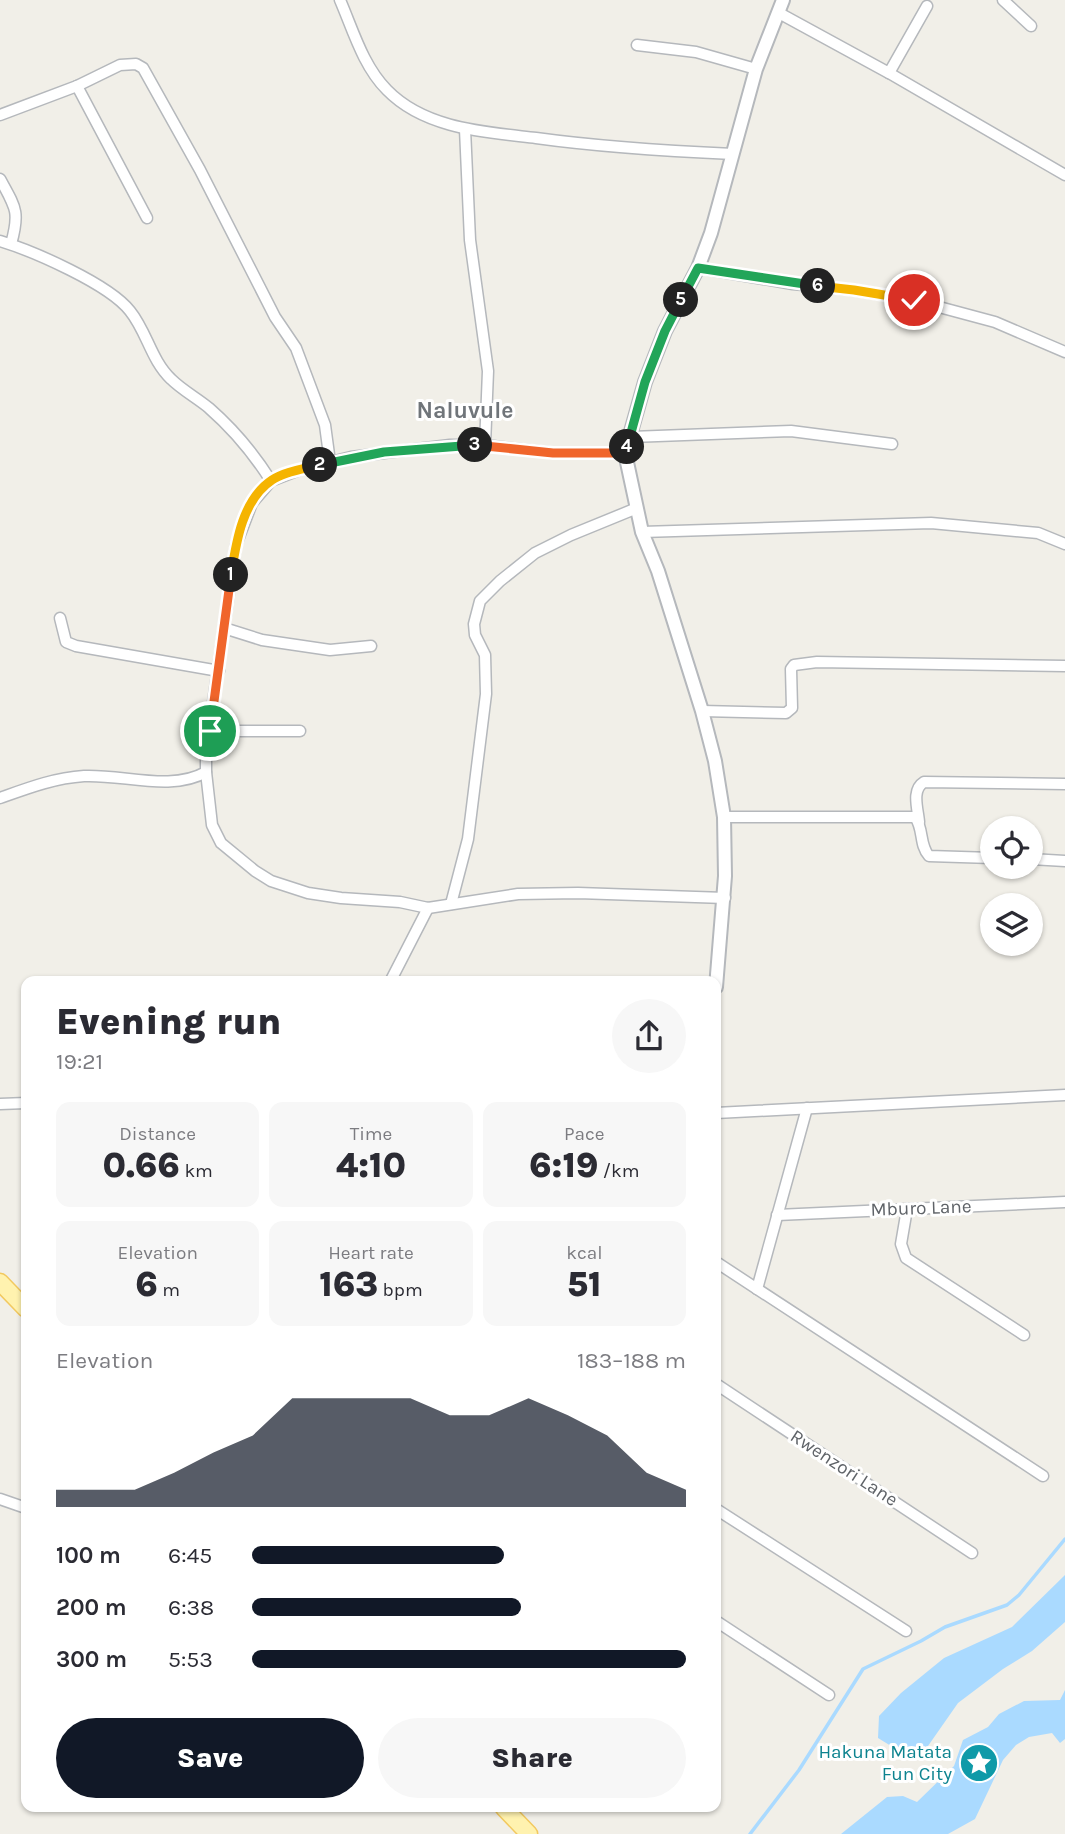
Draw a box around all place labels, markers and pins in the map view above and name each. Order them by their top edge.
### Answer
pin: 6 [800,268,836,304]
pin [884,270,944,330]
pin: 5 [664,282,698,318]
pin: 3 [458,428,492,462]
pin: 4 [610,430,644,464]
pin: 2 [302,448,338,482]
pin: 1 [214,558,248,592]
pin [180,701,240,761]
place label: Hakuna Matata Fun City [818,1741,952,1785]
place icon: Hakuna Matata Fun City [958,1742,1000,1784]

